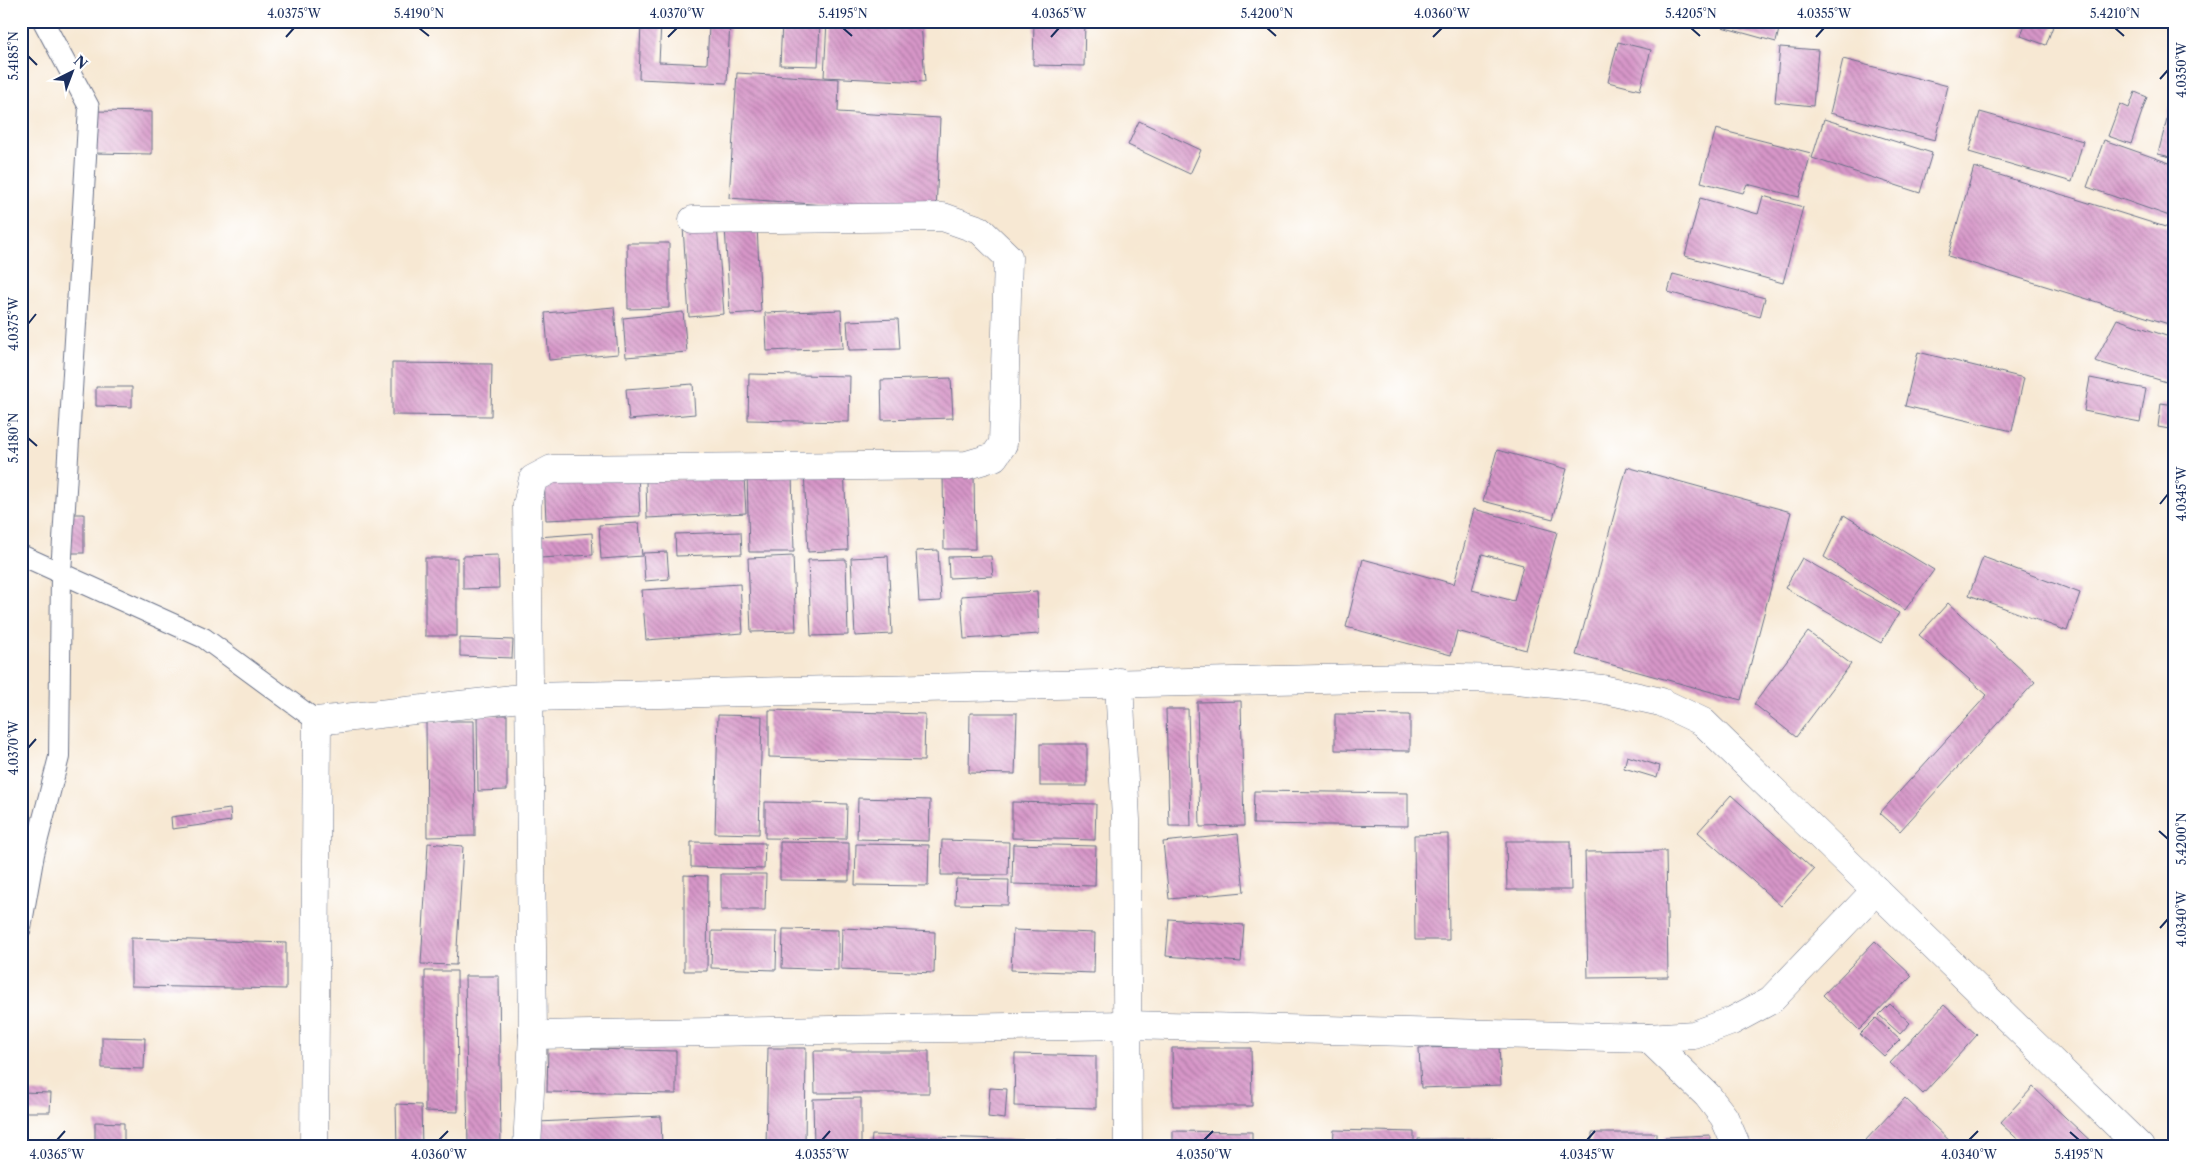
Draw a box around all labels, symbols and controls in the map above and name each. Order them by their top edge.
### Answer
text: 4.0375°W [267,6,322,21]
text: 5.4190°N [394,6,444,21]
text: 4.0370°W [650,6,705,21]
text: 5.4195°N [818,6,868,21]
text: 4.0365°W [1032,6,1087,21]
text: 5.4200°N [1241,6,1293,21]
text: 4.0360°W [1414,6,1471,21]
text: 5.4205°N [1665,6,1717,21]
text: 4.0355°W [1797,6,1852,21]
text: 5.4210°N [2090,6,2140,21]
text: 5.4185°N [6,31,21,81]
text: 4.0350°W [2174,41,2189,98]
north arrow [48,48,98,98]
text: N [70,52,91,73]
text: 4.0375°W [6,296,21,351]
text: 5.4180°N [6,413,21,463]
text: 4.0345°W [2174,466,2189,521]
text: 4.0370°W [6,720,21,775]
text: 5.4200°N [2174,813,2189,865]
text: 4.0340°W [2174,890,2189,947]
text: 4.0365°W [30,1147,85,1162]
text: 4.0360°W [411,1147,468,1162]
text: 4.0355°W [795,1147,850,1162]
text: 4.0350°W [1176,1147,1233,1162]
text: 4.0345°W [1560,1147,1615,1162]
text: 4.0340°W [1941,1147,1998,1162]
text: 5.4195°N [2054,1147,2104,1162]

